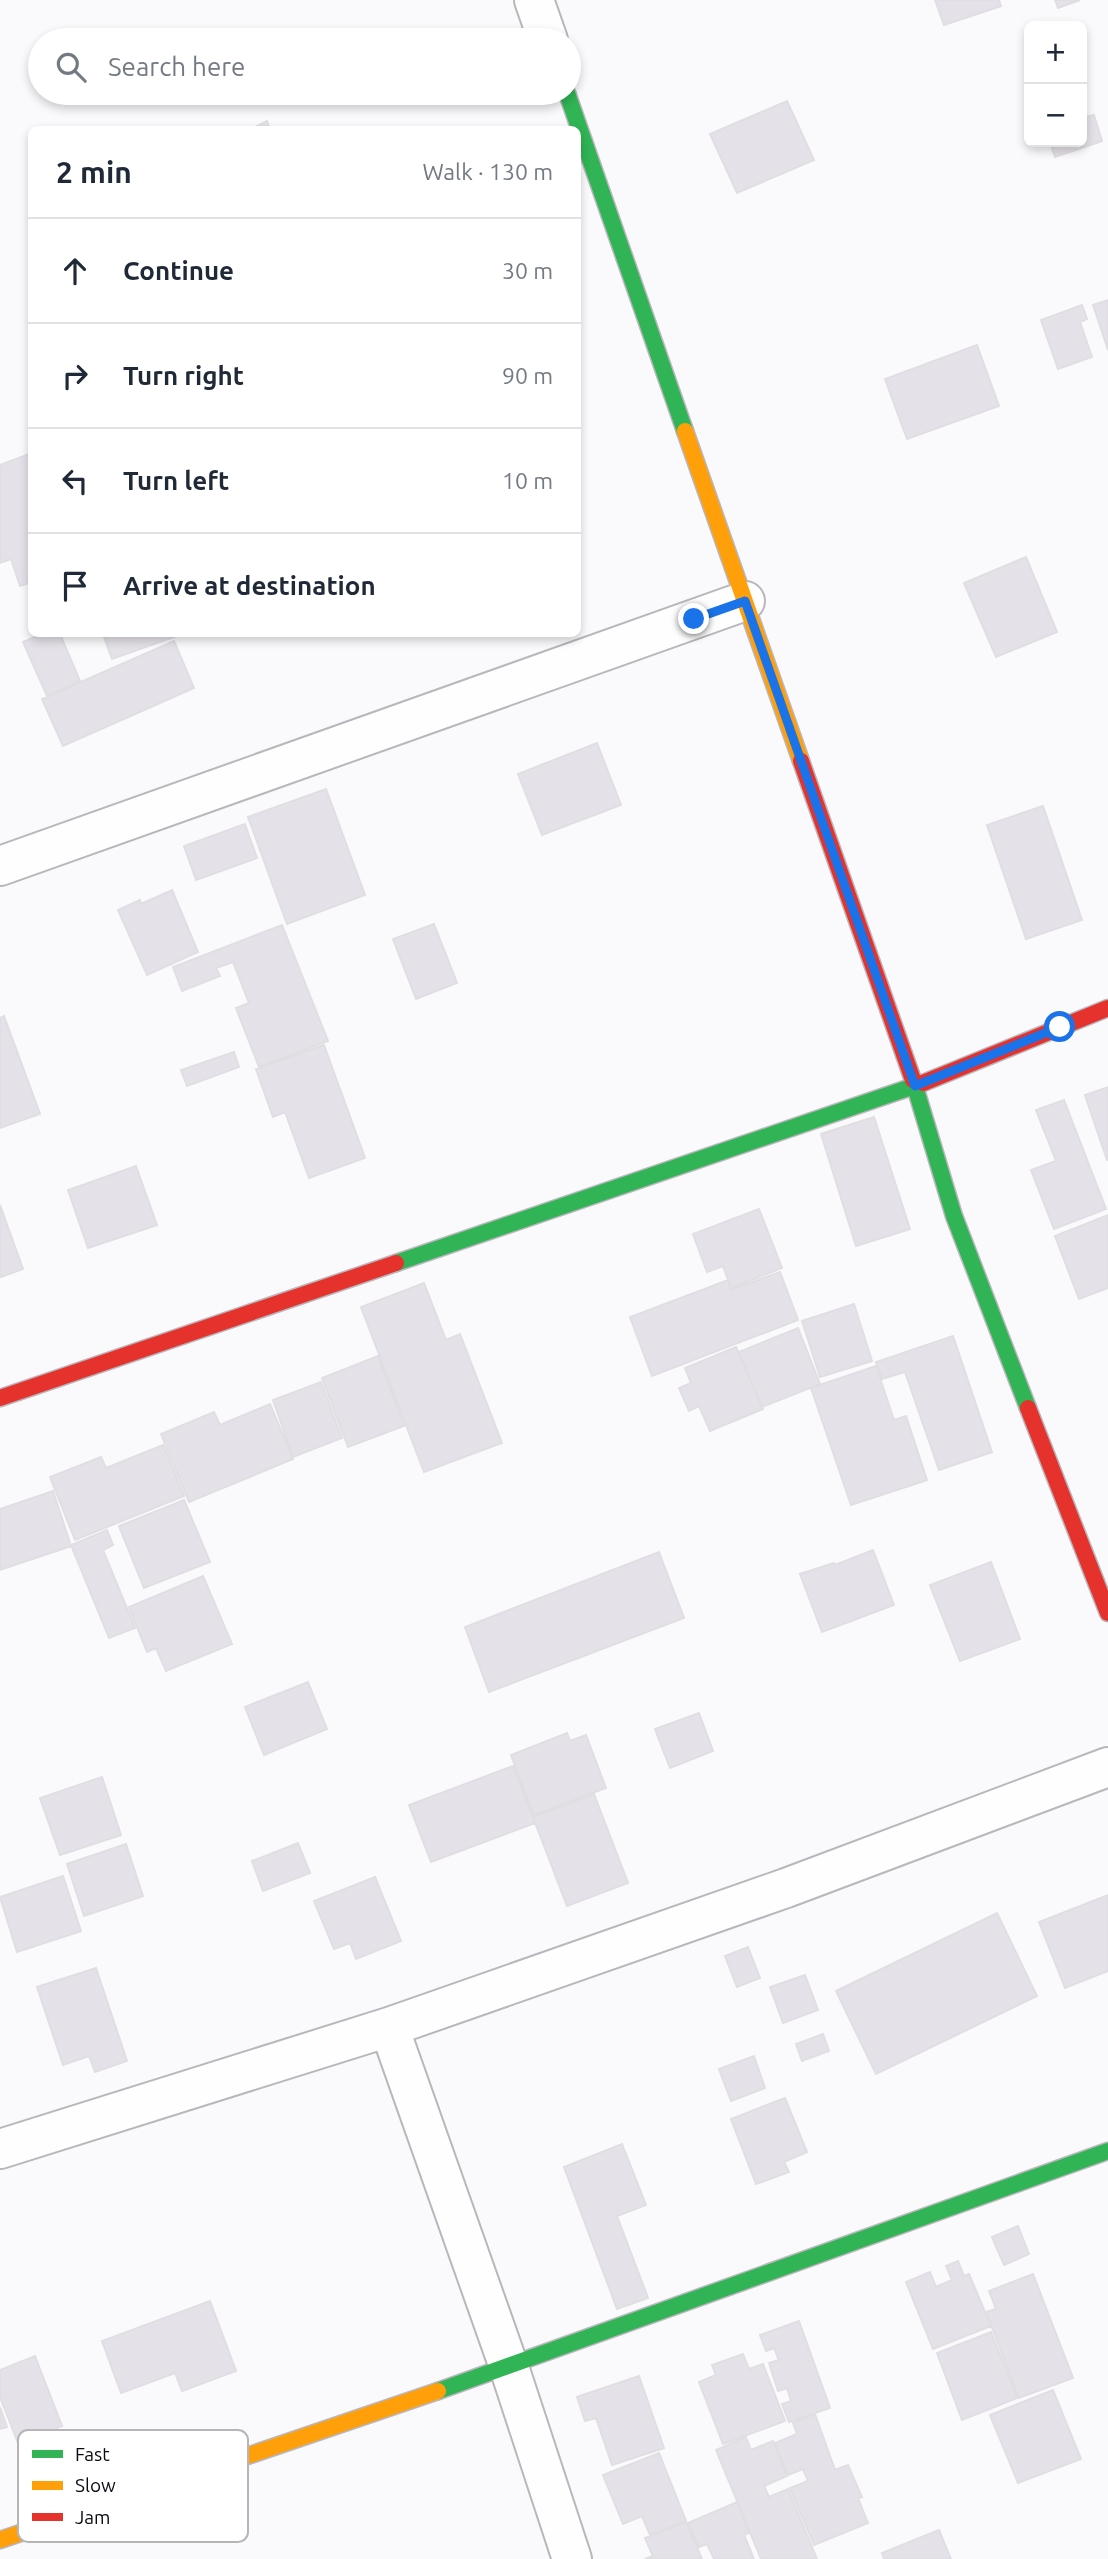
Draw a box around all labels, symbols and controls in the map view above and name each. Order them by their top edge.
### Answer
map controls [1024,21,1087,147]
button: + [1024,21,1087,84]
search box [28,28,581,105]
icon: search [52,48,90,86]
text: Search here [108,52,245,81]
button: − [1024,84,1087,147]
text: 2 min [56,155,132,189]
text: Walk · 130 m [422,159,553,184]
icon: ahead [56,252,94,290]
text: Continue [123,256,234,285]
text: 30 m [502,258,553,283]
icon: right [56,357,94,395]
text: Turn right [123,361,244,390]
text: 90 m [502,363,553,388]
icon: left [56,462,94,500]
text: Turn left [123,466,229,495]
text: 10 m [502,468,553,493]
icon: arrive [56,567,94,605]
text: Arrive at destination [123,571,376,600]
route end [678,603,709,634]
route start [1044,1011,1075,1042]
legend [18,2430,248,2542]
text: Fast [75,2443,110,2465]
text: Slow [75,2474,116,2496]
text: Jam [75,2506,111,2528]

